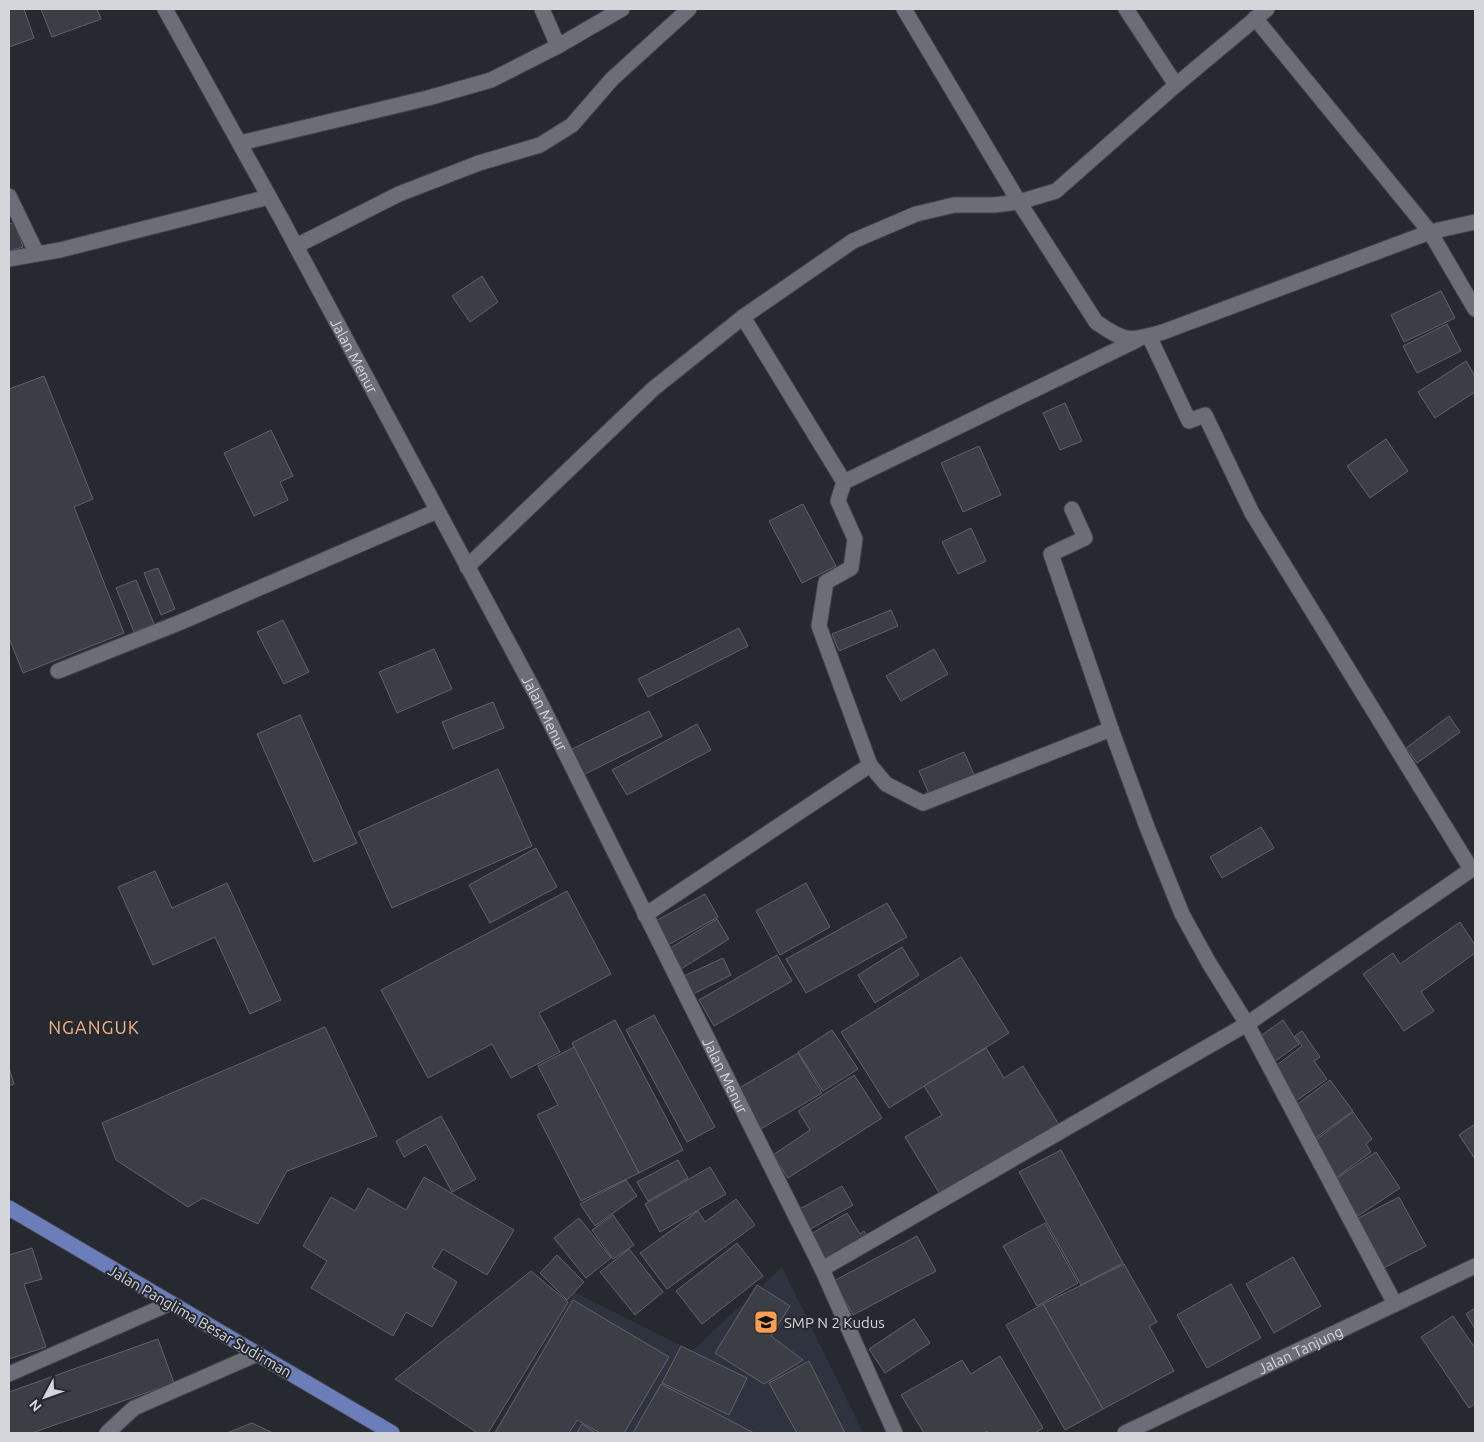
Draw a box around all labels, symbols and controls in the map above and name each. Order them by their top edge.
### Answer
street label: Jalan Menur [327,315,382,396]
street label: Jalan Menur [519,672,572,754]
district label: NGANGUK [48,1017,140,1037]
street label: Jalan Menur [700,1034,752,1117]
street label: Jalan Panglima Besar Sudirman [105,1261,295,1381]
school or university icon: SMP N 2 Kudus [753,1309,779,1335]
place label: SMP N 2 Kudus [784,1314,885,1331]
street label: Jalan Tanjung [1255,1322,1345,1377]
north arrow [20,1372,70,1422]
text: N [26,1396,45,1415]

